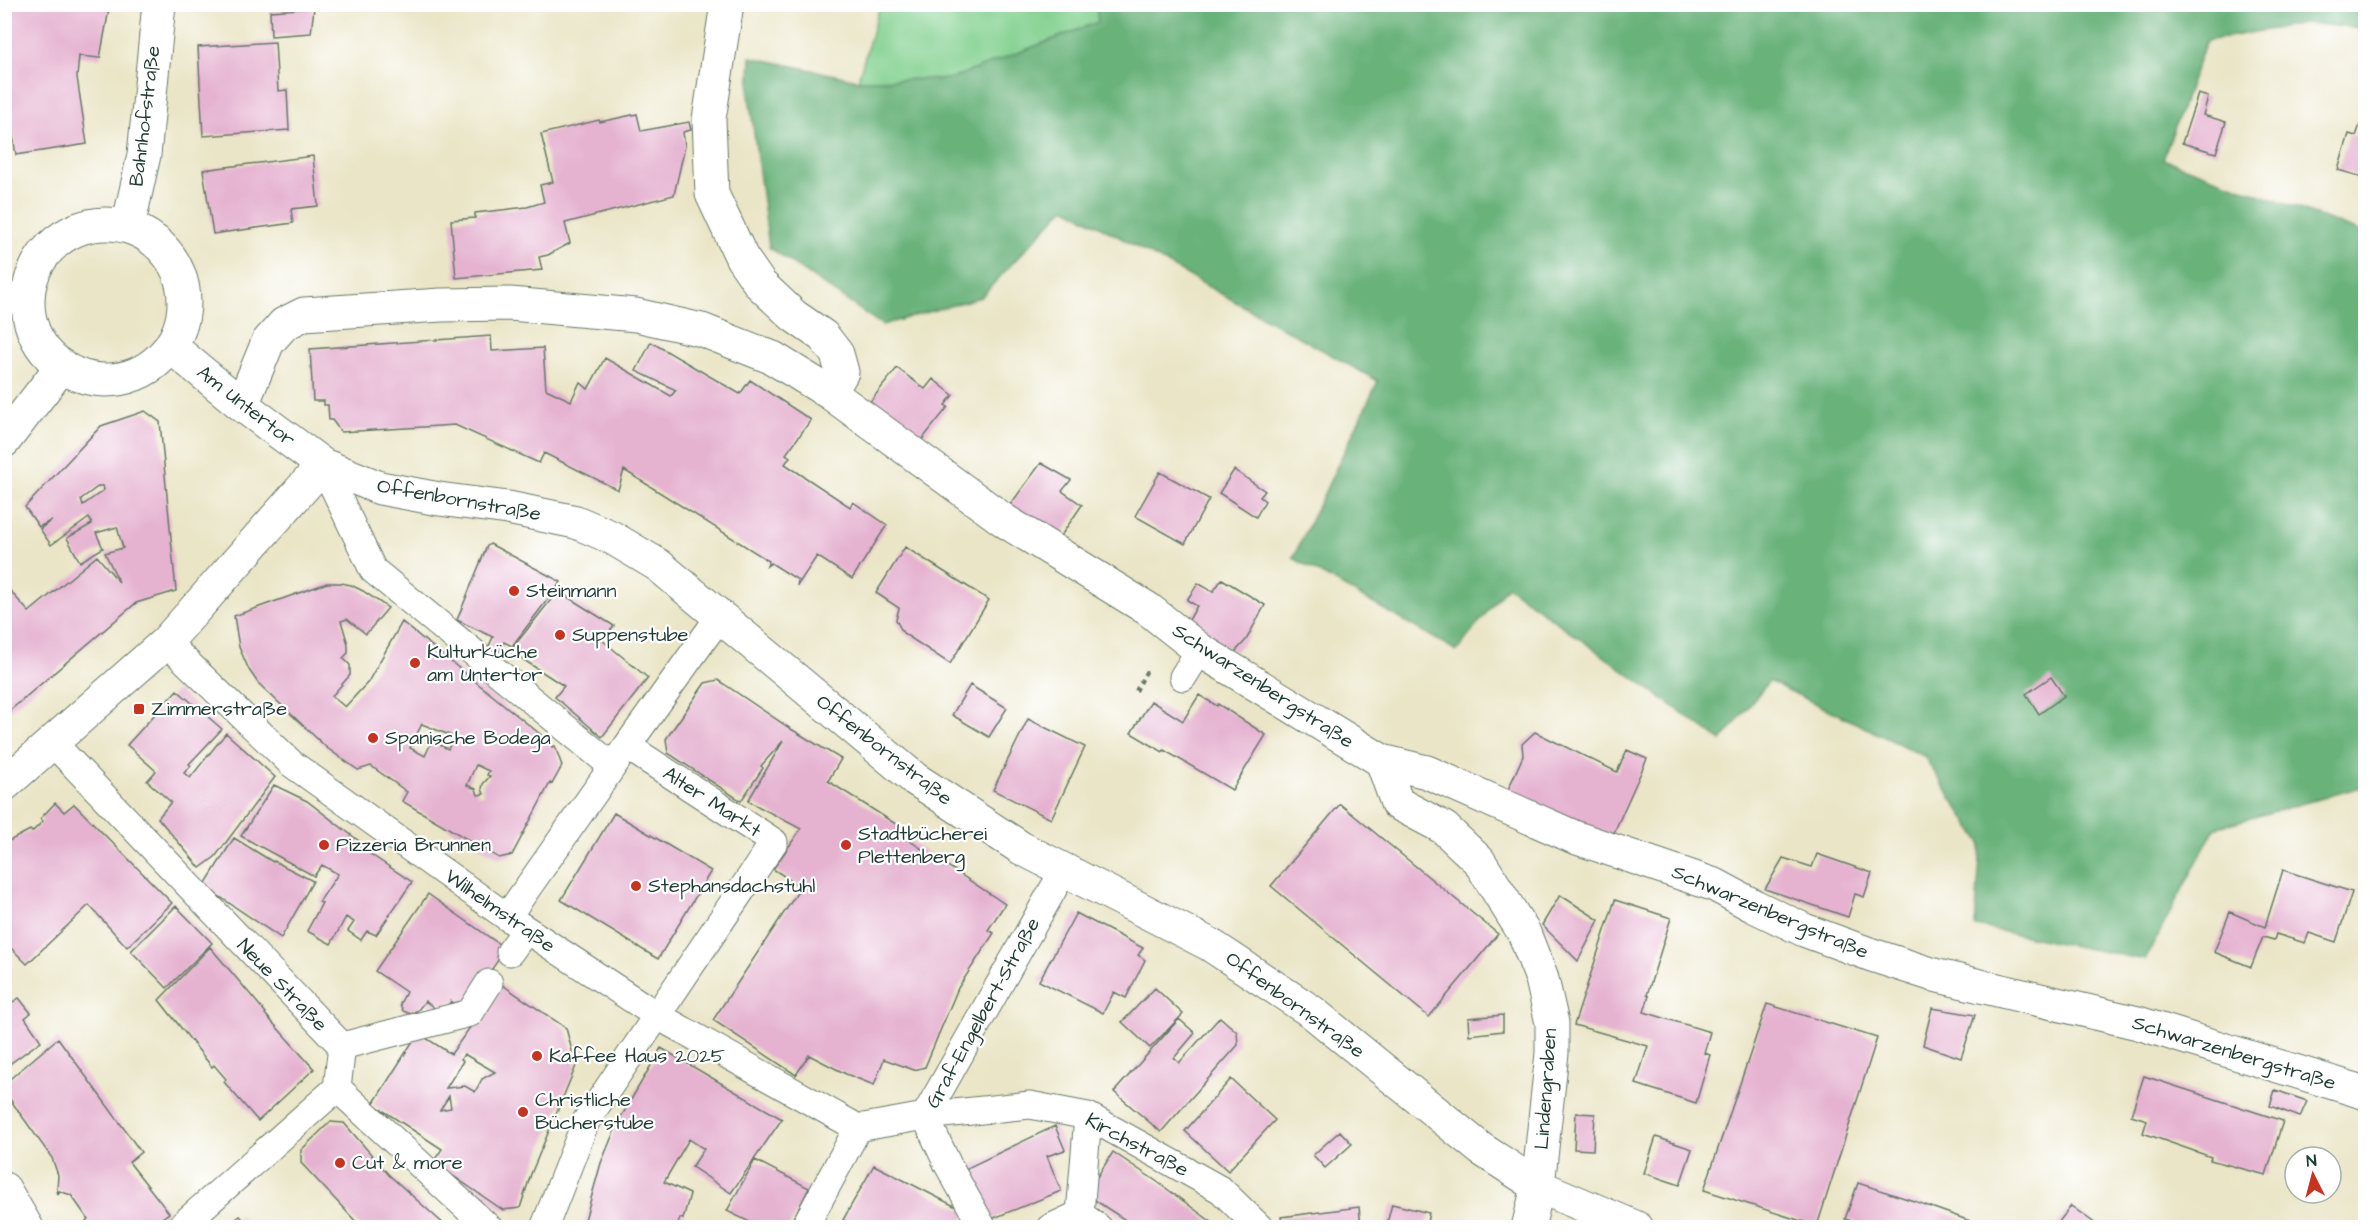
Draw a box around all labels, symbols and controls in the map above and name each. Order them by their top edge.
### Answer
street label: Bahnhofstraße [122,44,168,188]
street label: Am Untertor [191,359,301,453]
street label: Offenbornstraße [375,472,543,528]
place label: Steinmann [526,577,617,605]
marker: Steinmann [507,584,521,598]
street label: Schwarzenbergstraße [1166,617,1359,756]
place label: Suppenstube [572,621,689,649]
marker: Suppenstube [553,628,567,642]
place label: Kulturküche am Untertor [427,638,542,689]
marker: Kulturküche am Untertor [408,656,422,670]
street label: Offenbornstraße [810,688,958,812]
place label: Zimmerstraße [151,695,287,723]
marker: Zimmerstraße [132,702,146,716]
place label: Spanische Bodega [385,724,551,753]
marker: Spanische Bodega [366,731,380,745]
street label: Alter Markt [657,760,767,844]
place label: Stadtbücherei Plettenberg [858,820,987,872]
place label: Pizzeria Brunnen [336,831,491,859]
marker: Pizzeria Brunnen [317,838,331,852]
marker: Stadtbücherei Plettenberg [839,838,853,852]
street label: Schwarzenbergstraße [1667,858,1873,967]
street label: Wilhelmstraße [439,863,561,960]
place label: Stephansdachstuhl [648,872,815,900]
marker: Stephansdachstuhl [629,879,643,893]
street label: Graf-Engelbert-Straße [919,913,1048,1114]
street label: Neue Straße [230,932,334,1038]
street label: Offenbornstraße [1220,945,1370,1065]
street label: Schwarzenbergstraße [2129,1009,2339,1098]
street label: Lindengraben [1528,1027,1565,1151]
place label: Kaffee Haus 2025 [549,1042,725,1070]
marker: Kaffee Haus 2025 [530,1049,544,1063]
place label: Christliche Bücherstube [535,1086,654,1137]
marker: Christliche Bücherstube [516,1105,530,1119]
street label: Kirchstraße [1080,1106,1194,1184]
north arrow [2283,1145,2343,1205]
place label: Cut & more [352,1149,463,1177]
text: N [2305,1150,2318,1173]
marker: Cut & more [333,1156,347,1170]

